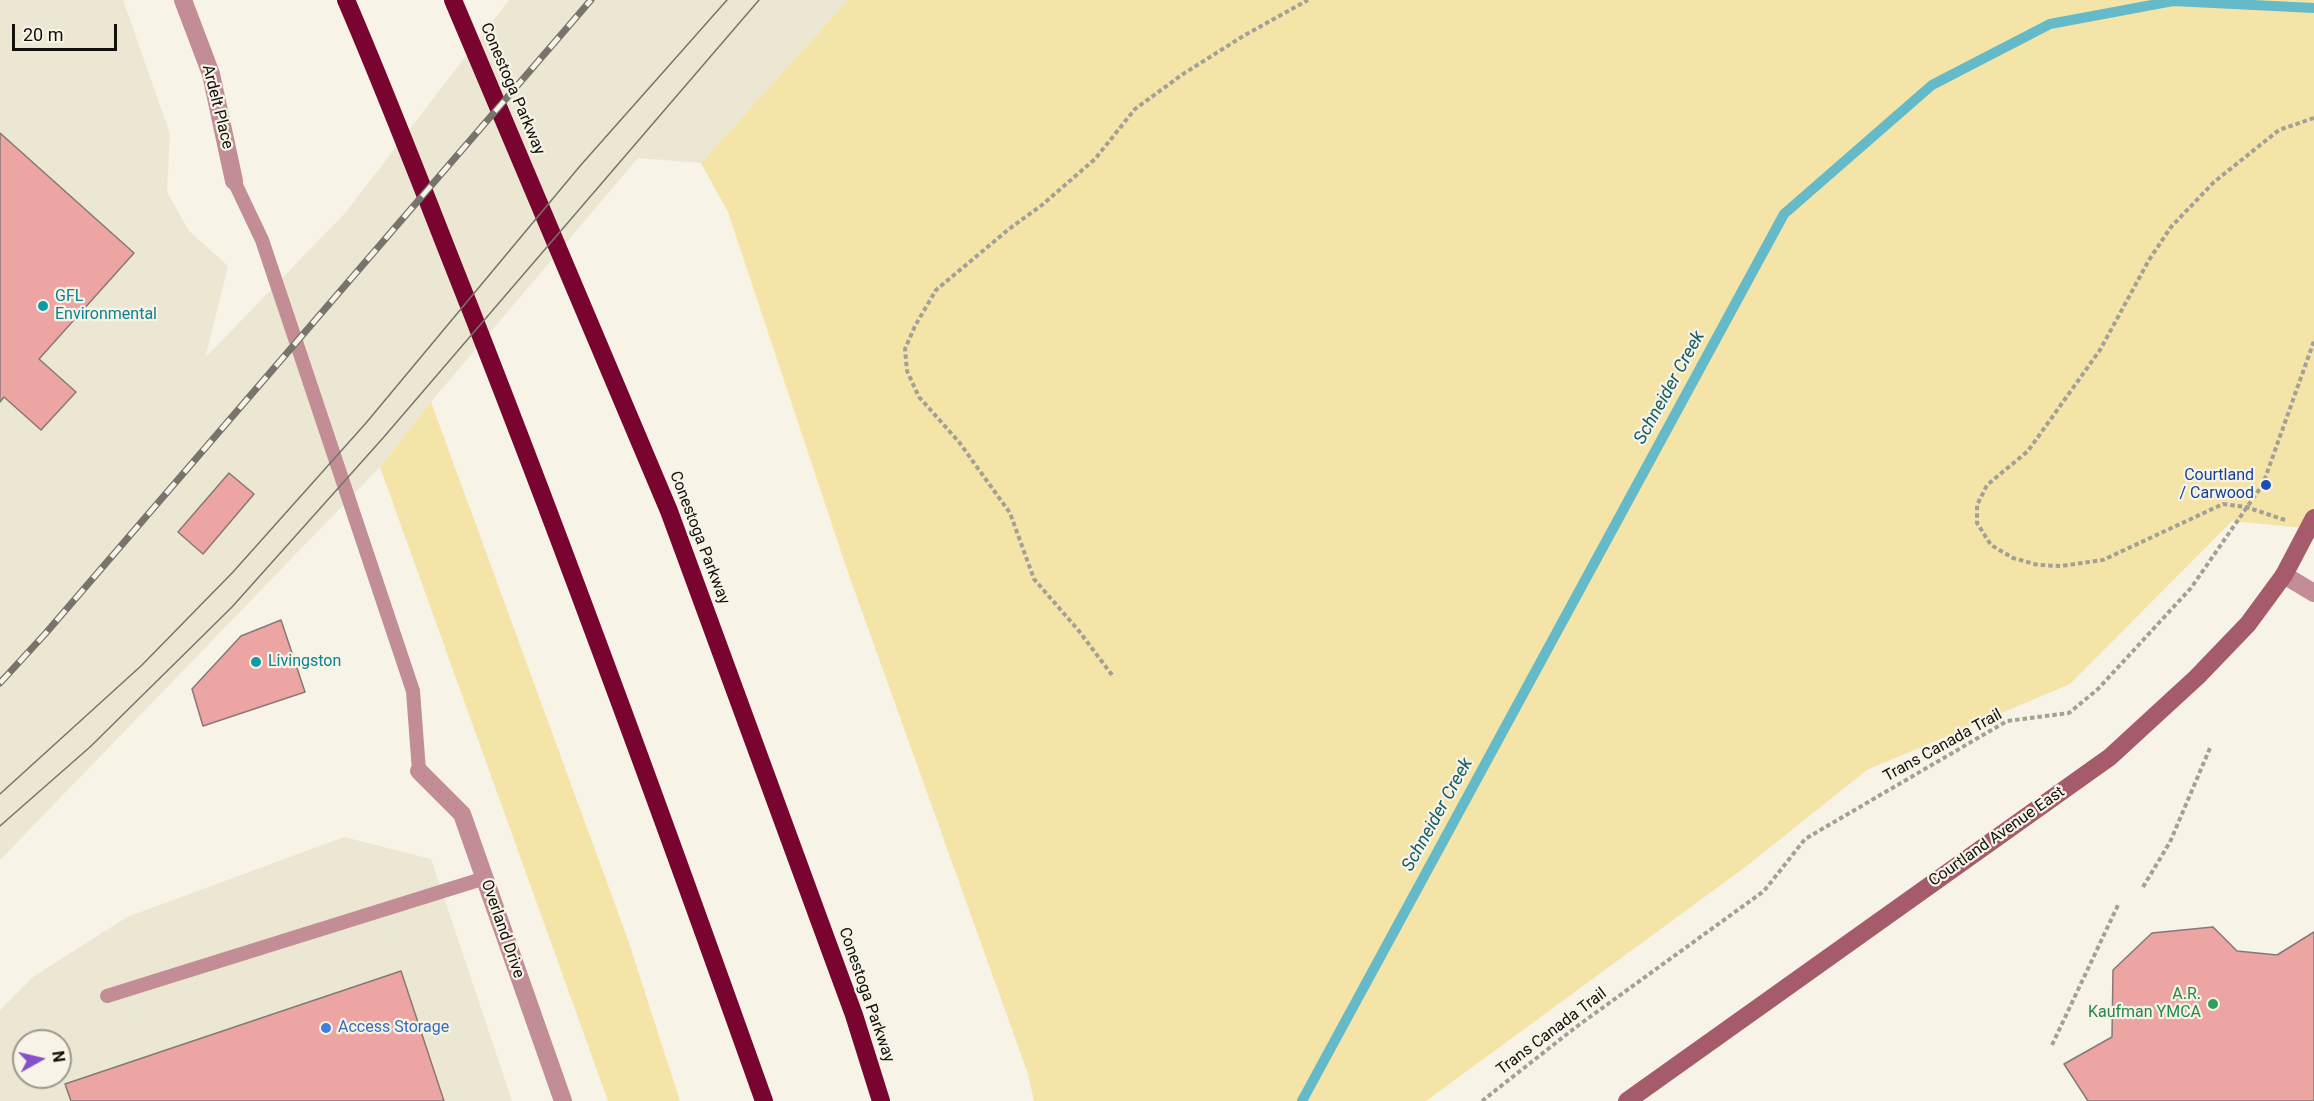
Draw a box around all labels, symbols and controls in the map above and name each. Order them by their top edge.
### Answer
scale bar [15,12,120,50]
street label: Conestoga Parkway [476,20,548,158]
text: 20 m [23,24,63,45]
street label: Ardelt Place [197,63,237,151]
place label: GFL Environmental [55,287,157,325]
marker: GFL Environmental [36,299,50,313]
water label: Schneider Creek [1630,328,1710,448]
place label: Courtland / Carwood [2179,466,2254,504]
street label: Conestoga Parkway [665,469,733,607]
marker: Courtland / Carwood [2259,478,2273,492]
place label: Livingston [268,652,341,672]
marker: Livingston [249,655,263,669]
street label: Trans Canada Trail [1880,705,2006,787]
water label: Schneider Creek [1398,755,1478,875]
street label: Courtland Avenue East [1925,783,2069,891]
street label: Overland Drive [476,877,528,981]
street label: Conestoga Parkway [834,925,898,1065]
street label: Trans Canada Trail [1493,984,1611,1080]
place label: A.R. Kaufman YMCA [2088,985,2201,1023]
marker: A.R. Kaufman YMCA [2206,997,2220,1011]
place label: Access Storage [338,1018,449,1038]
marker: Access Storage [319,1021,333,1035]
north arrow [12,1029,72,1089]
text: N [48,1050,69,1064]

